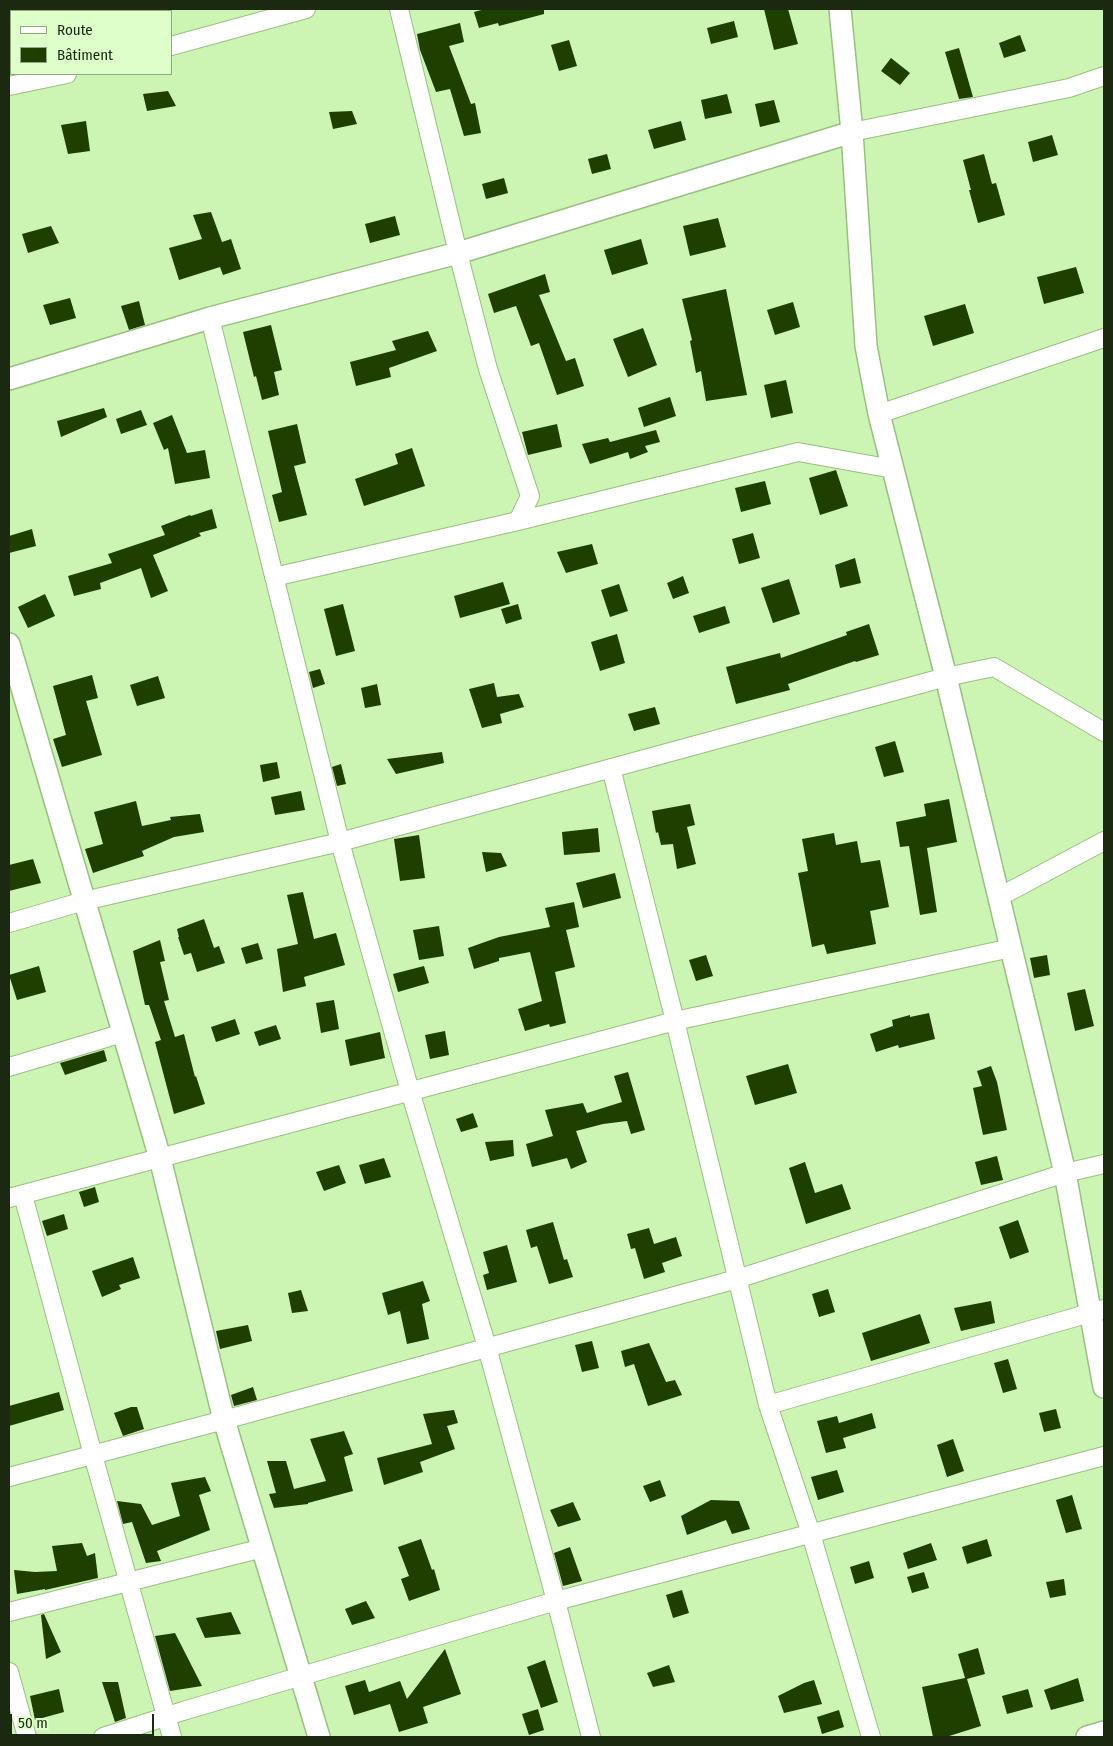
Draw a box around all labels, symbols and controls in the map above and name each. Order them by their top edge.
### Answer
legend [10,10,172,75]
text: Route [57,21,93,39]
text: Bâtiment [57,46,113,64]
scale bar [12,1704,156,1736]
text: 50 m [18,1714,48,1732]

